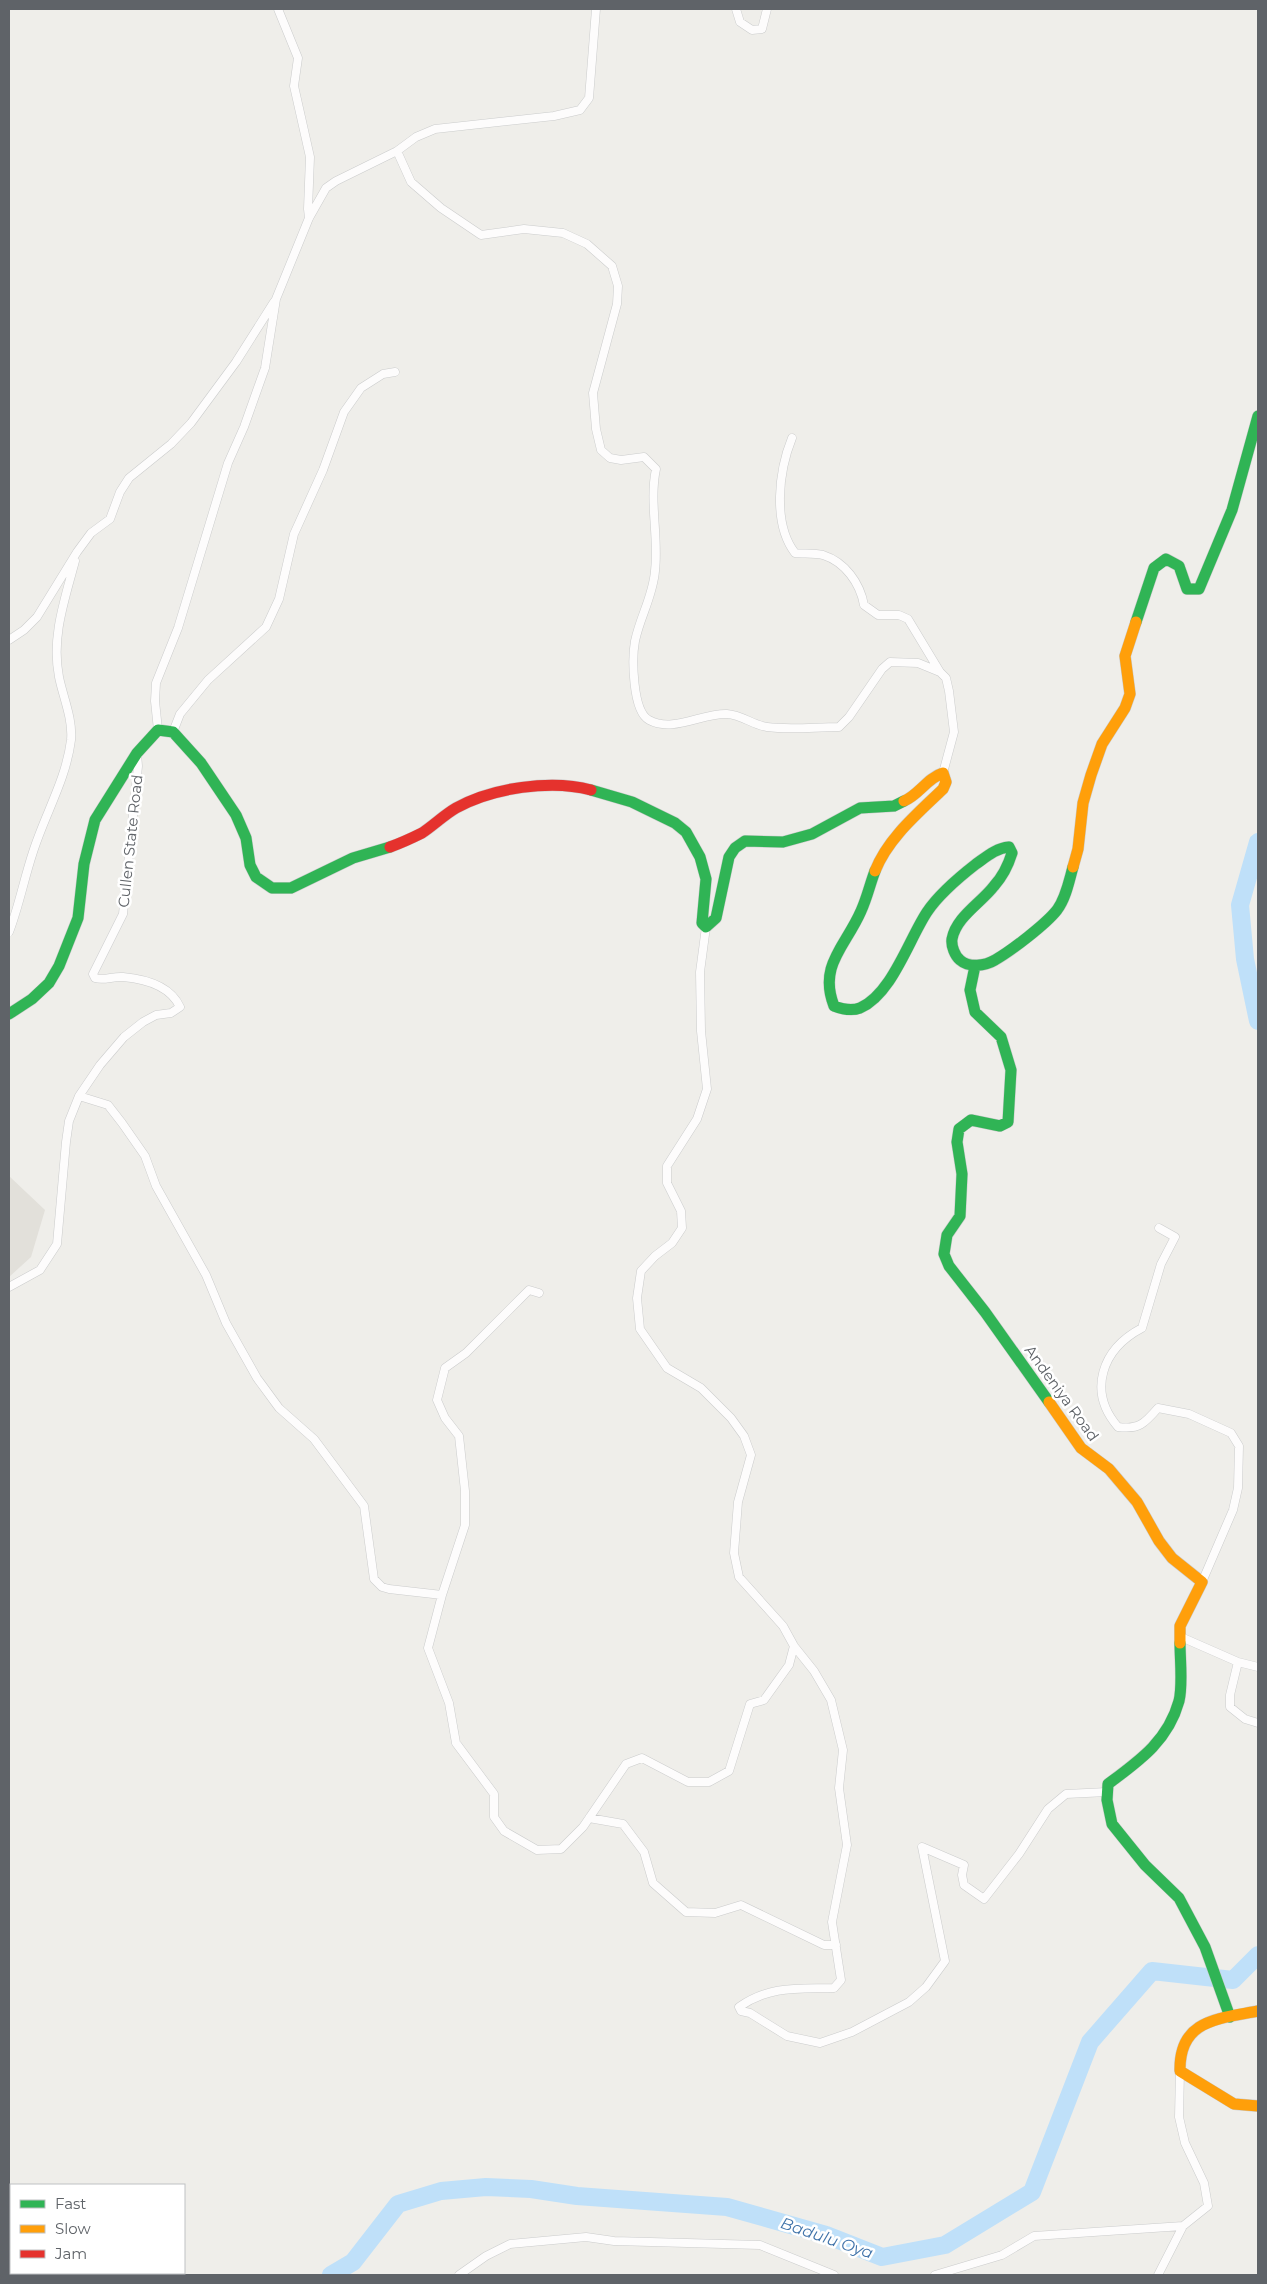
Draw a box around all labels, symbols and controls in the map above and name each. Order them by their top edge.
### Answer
street label: Cullen State Road [114,774,146,908]
street label: Andeniya Road [1021,1341,1103,1445]
legend [10,2184,185,2274]
text: Fast [55,2194,86,2213]
water label: Badulu Oya [778,2213,876,2263]
text: Slow [55,2219,91,2238]
text: Jam [54,2244,87,2263]

